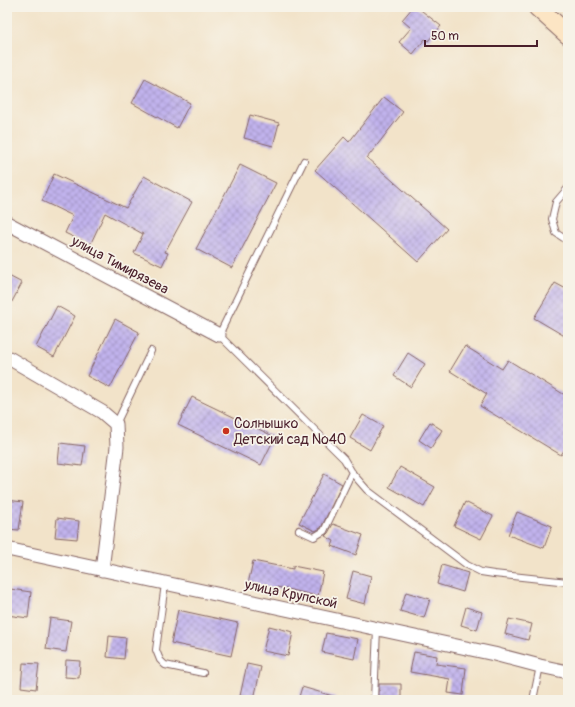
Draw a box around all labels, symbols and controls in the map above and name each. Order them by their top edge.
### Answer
scale bar [425,22,537,48]
text: 50 m [431,29,459,44]
street label: улица Тимирязева [68,232,171,298]
place label: Солнышко Детский сад №40 [233,415,346,448]
marker: Солнышко Детский сад №40 [221,426,231,436]
street label: улица Крупской [242,576,339,612]

